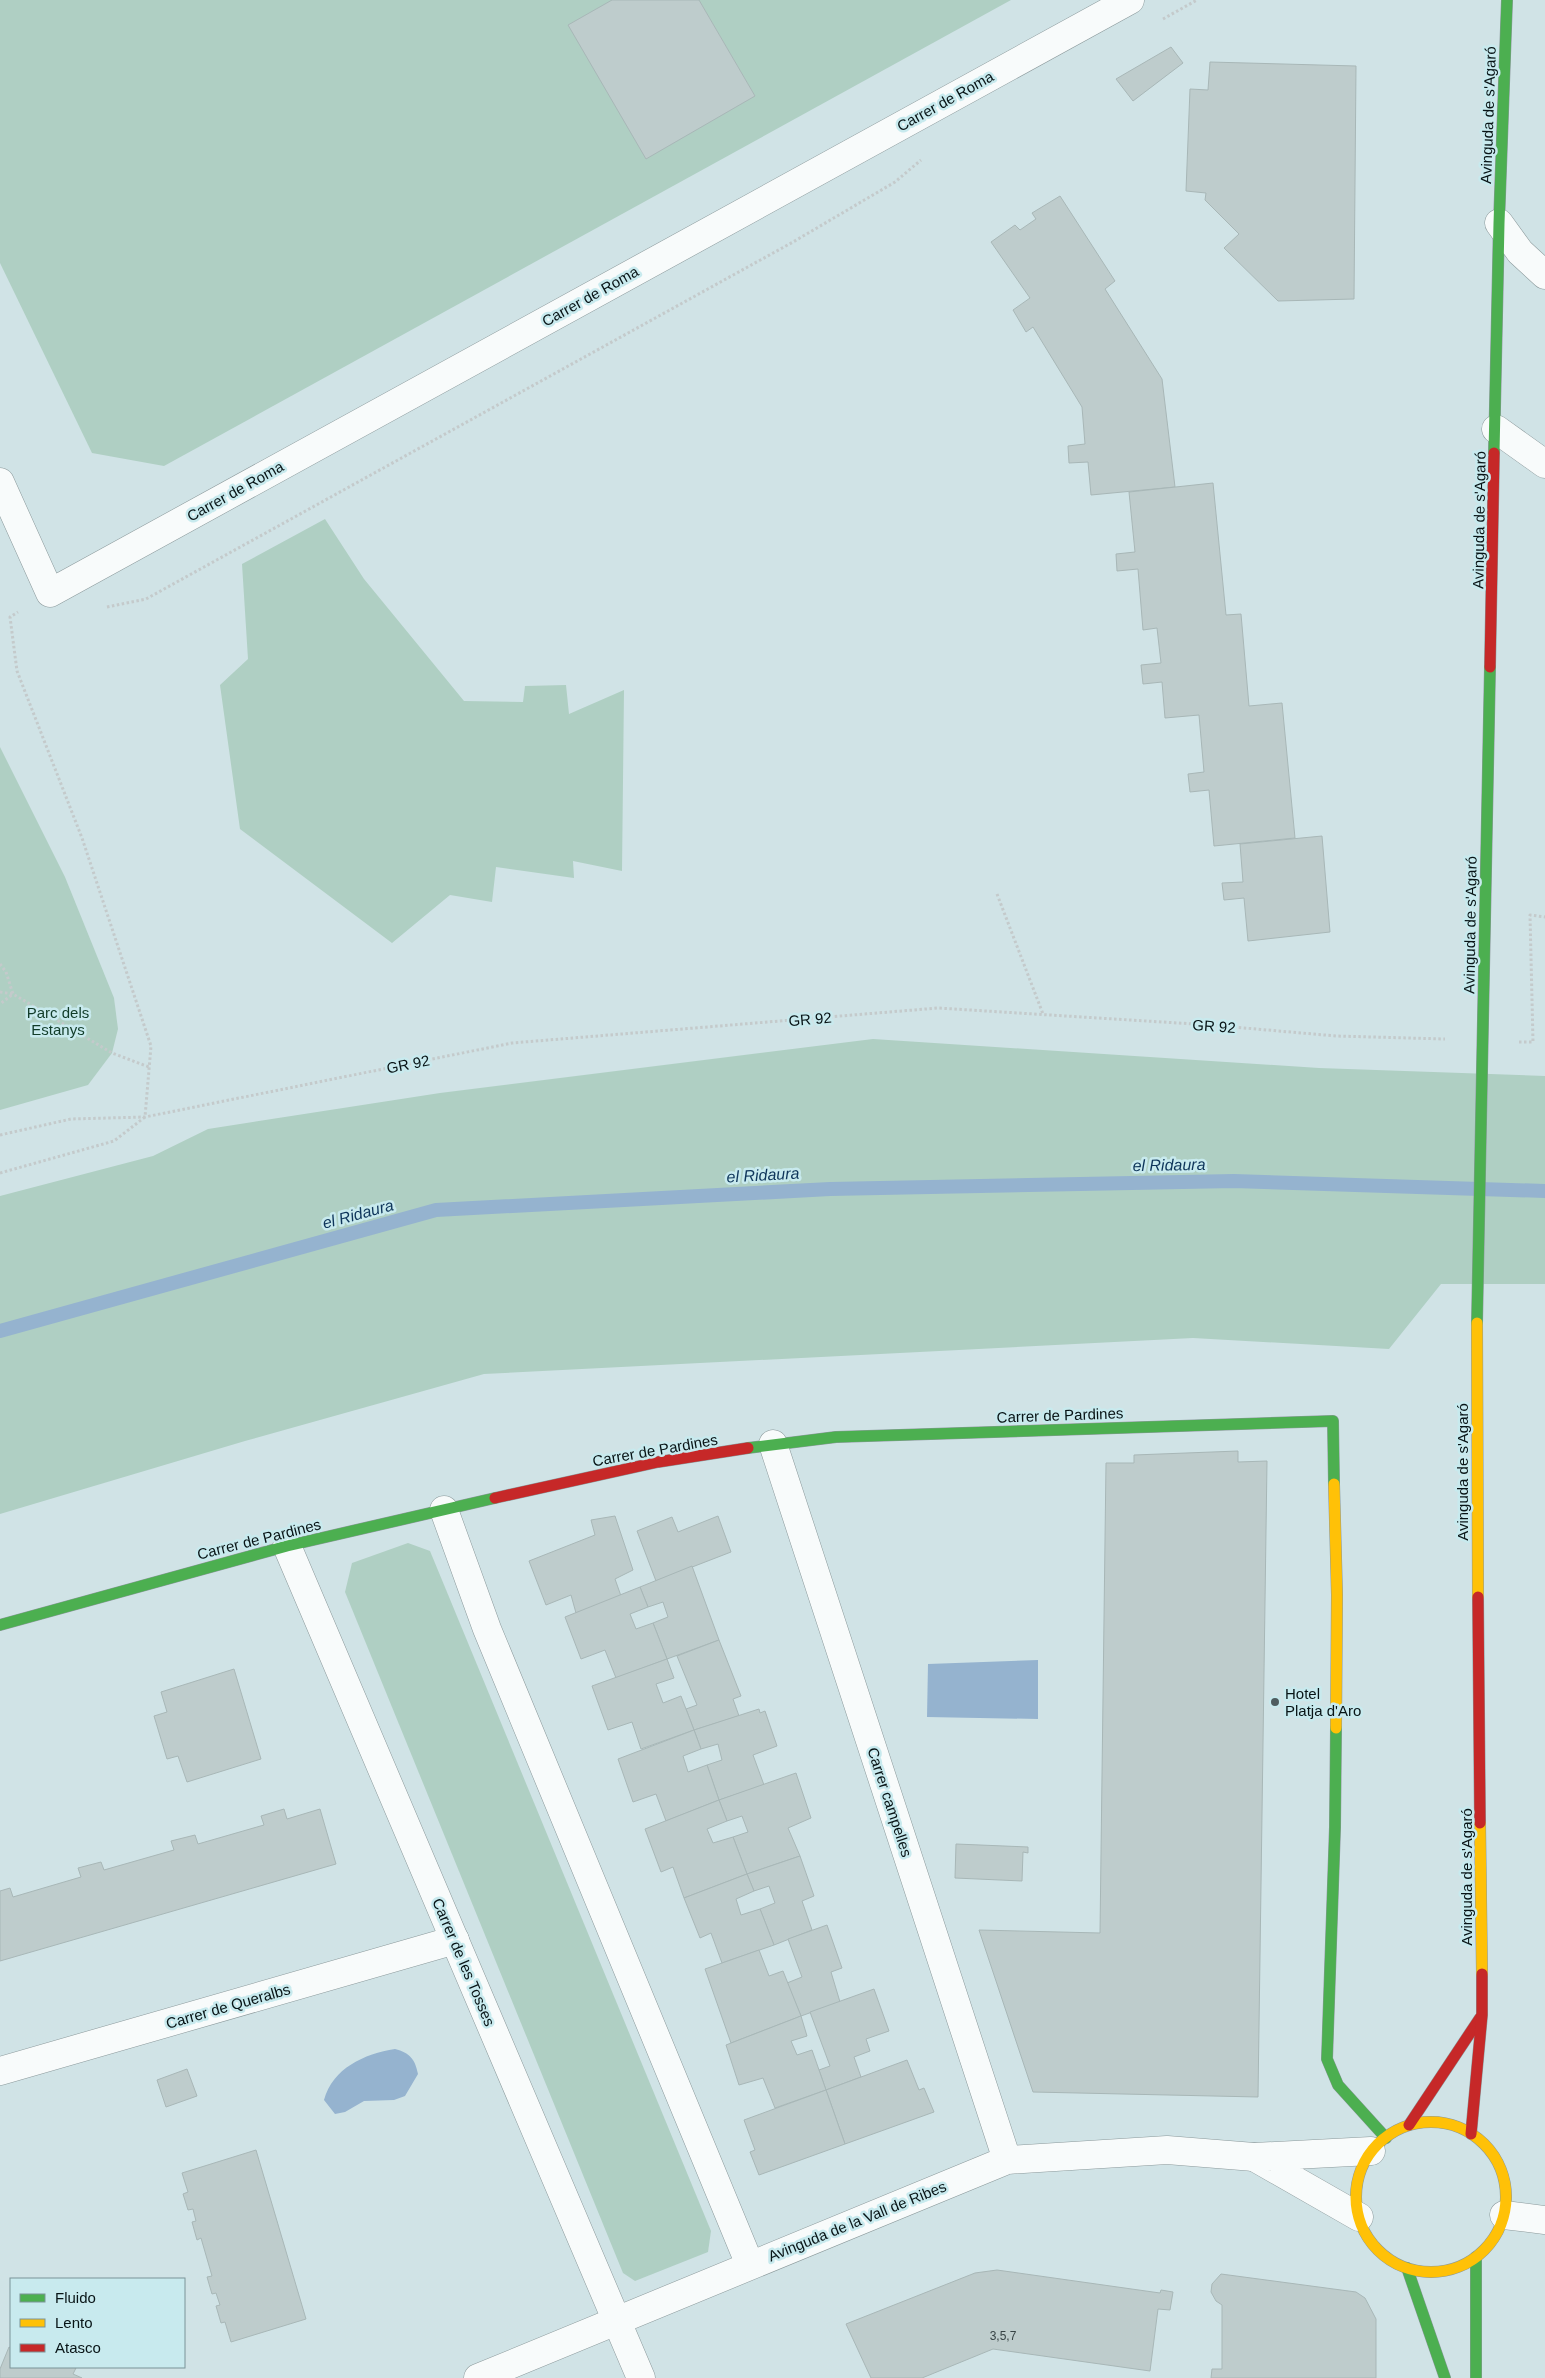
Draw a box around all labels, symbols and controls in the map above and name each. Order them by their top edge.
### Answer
street label: Avinguda de s'Agaró [1477,46,1499,184]
street label: Carrer de Roma [894,67,997,135]
street label: Carrer de Roma [539,262,642,330]
street label: Avinguda de s'Agaró [1469,451,1489,589]
street label: Carrer de Roma [184,457,287,525]
street label: Avinguda de s'Agaró [1460,856,1480,994]
park label: Parc dels Estanys [27,1004,89,1038]
street label: GR 92 [788,1009,832,1029]
street label: GR 92 [1192,1016,1236,1036]
street label: GR 92 [385,1052,431,1076]
water label: el Ridaura [1132,1156,1206,1174]
water label: el Ridaura [726,1165,800,1185]
water label: el Ridaura [321,1196,396,1232]
street label: Avinguda de s'Agaró [1454,1403,1471,1541]
street label: Carrer de Pardines [996,1404,1124,1426]
street label: Carrer de Pardines [591,1431,719,1469]
street label: Carrer de Pardines [195,1515,323,1563]
place label: Hotel Platja d'Aro [1285,1685,1361,1719]
marker: Hotel Platja d'Aro [1269,1696,1281,1708]
street label: Carrer campelles [864,1745,916,1859]
street label: Avinguda de s'Agaró [1458,1808,1475,1946]
street label: Carrer de les Tosses [429,1895,499,2029]
street label: Carrer de Queralbs [164,1980,292,2032]
street label: Avinguda de la Vall de Ribes [766,2177,948,2265]
legend [10,2278,185,2368]
text: Fluido [55,2289,96,2306]
text: Lento [55,2314,93,2331]
house number: 3,5,7 [990,2329,1017,2343]
text: Atasco [55,2339,101,2356]

